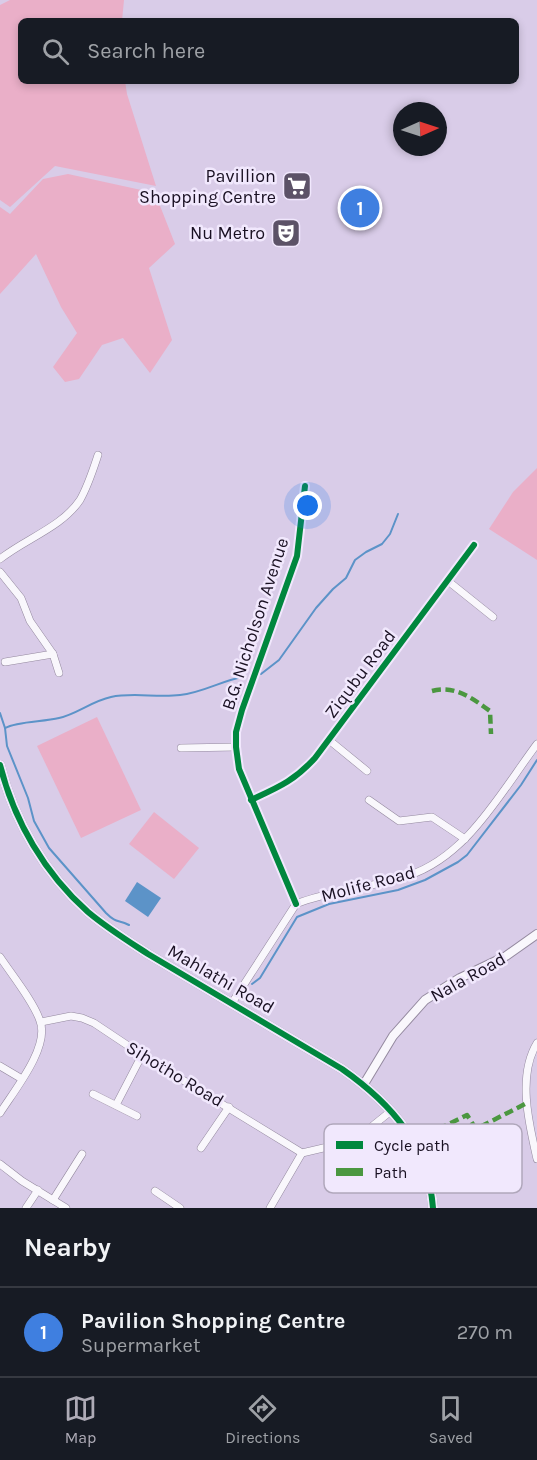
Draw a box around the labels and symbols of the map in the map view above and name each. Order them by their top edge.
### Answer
north arrow [393,102,447,156]
place label: Pavillion Shopping Centre [139,165,276,208]
supermarket icon: Pavillion Shopping Centre [281,170,313,202]
pin: 1 [340,186,380,230]
theatre icon: Nu Metro [270,217,302,249]
place label: Nu Metro [190,222,265,244]
your location [293,491,322,520]
street label: B.G. Nicholson Avenue [217,535,293,713]
street label: Ziqubu Road [320,626,400,722]
street label: Molife Road [318,861,418,907]
street label: Mahlathi Road [164,940,278,1018]
street label: Nala Road [426,947,510,1007]
street label: Sihotho Road [122,1036,228,1112]
legend [324,1124,522,1193]
text: Cycle path [374,1136,450,1155]
text: Path [374,1163,407,1182]

